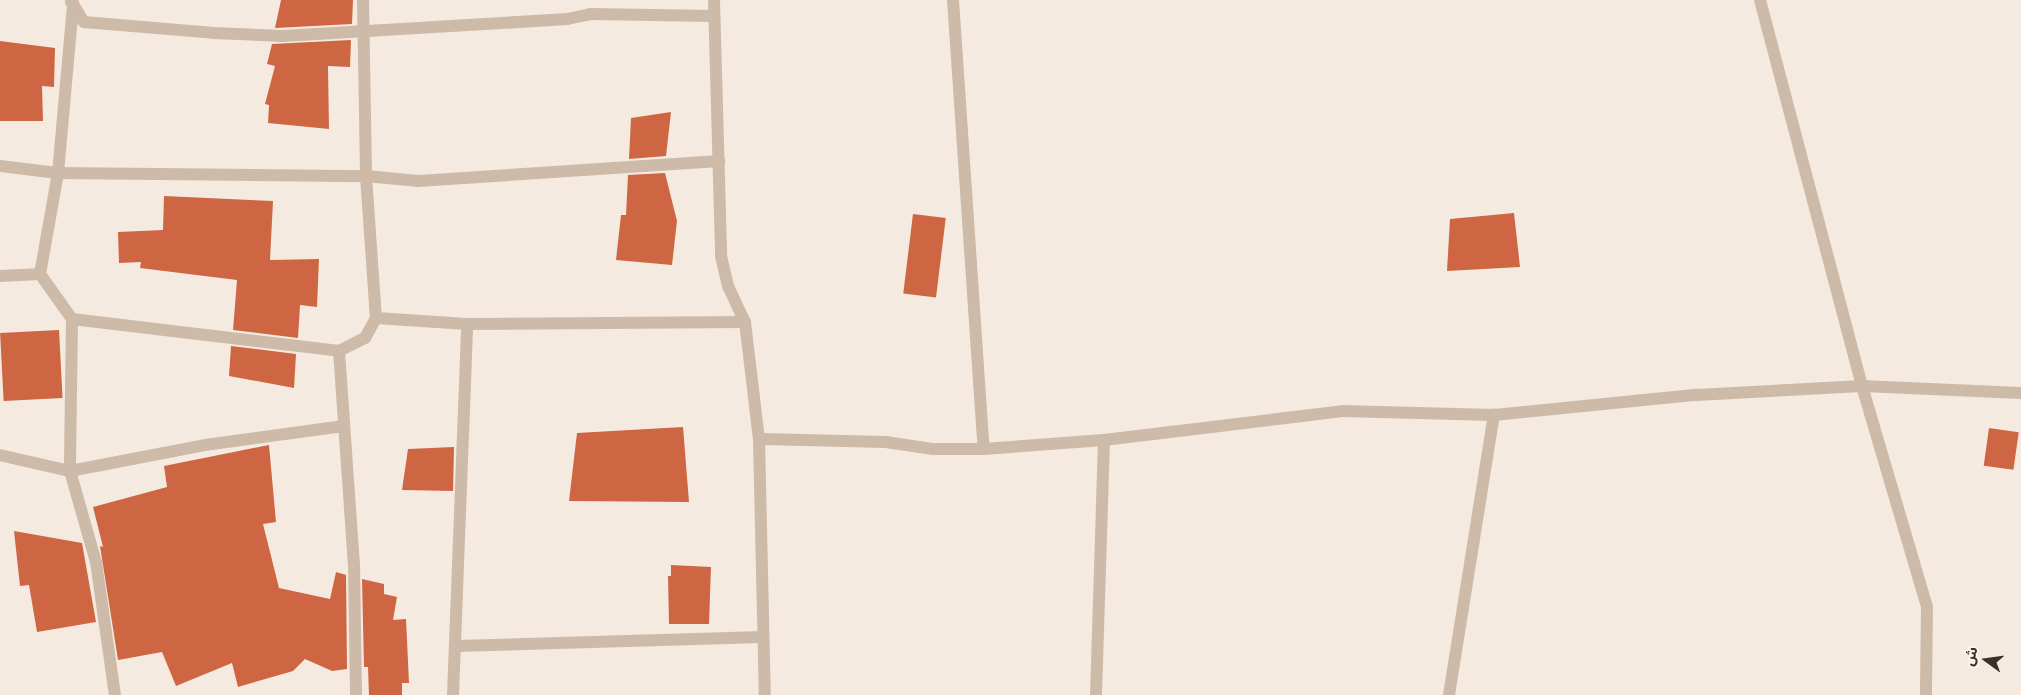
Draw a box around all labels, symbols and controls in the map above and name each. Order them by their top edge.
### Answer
north arrow [1961,635,2011,685]
text: ش [1960,645,1982,668]

